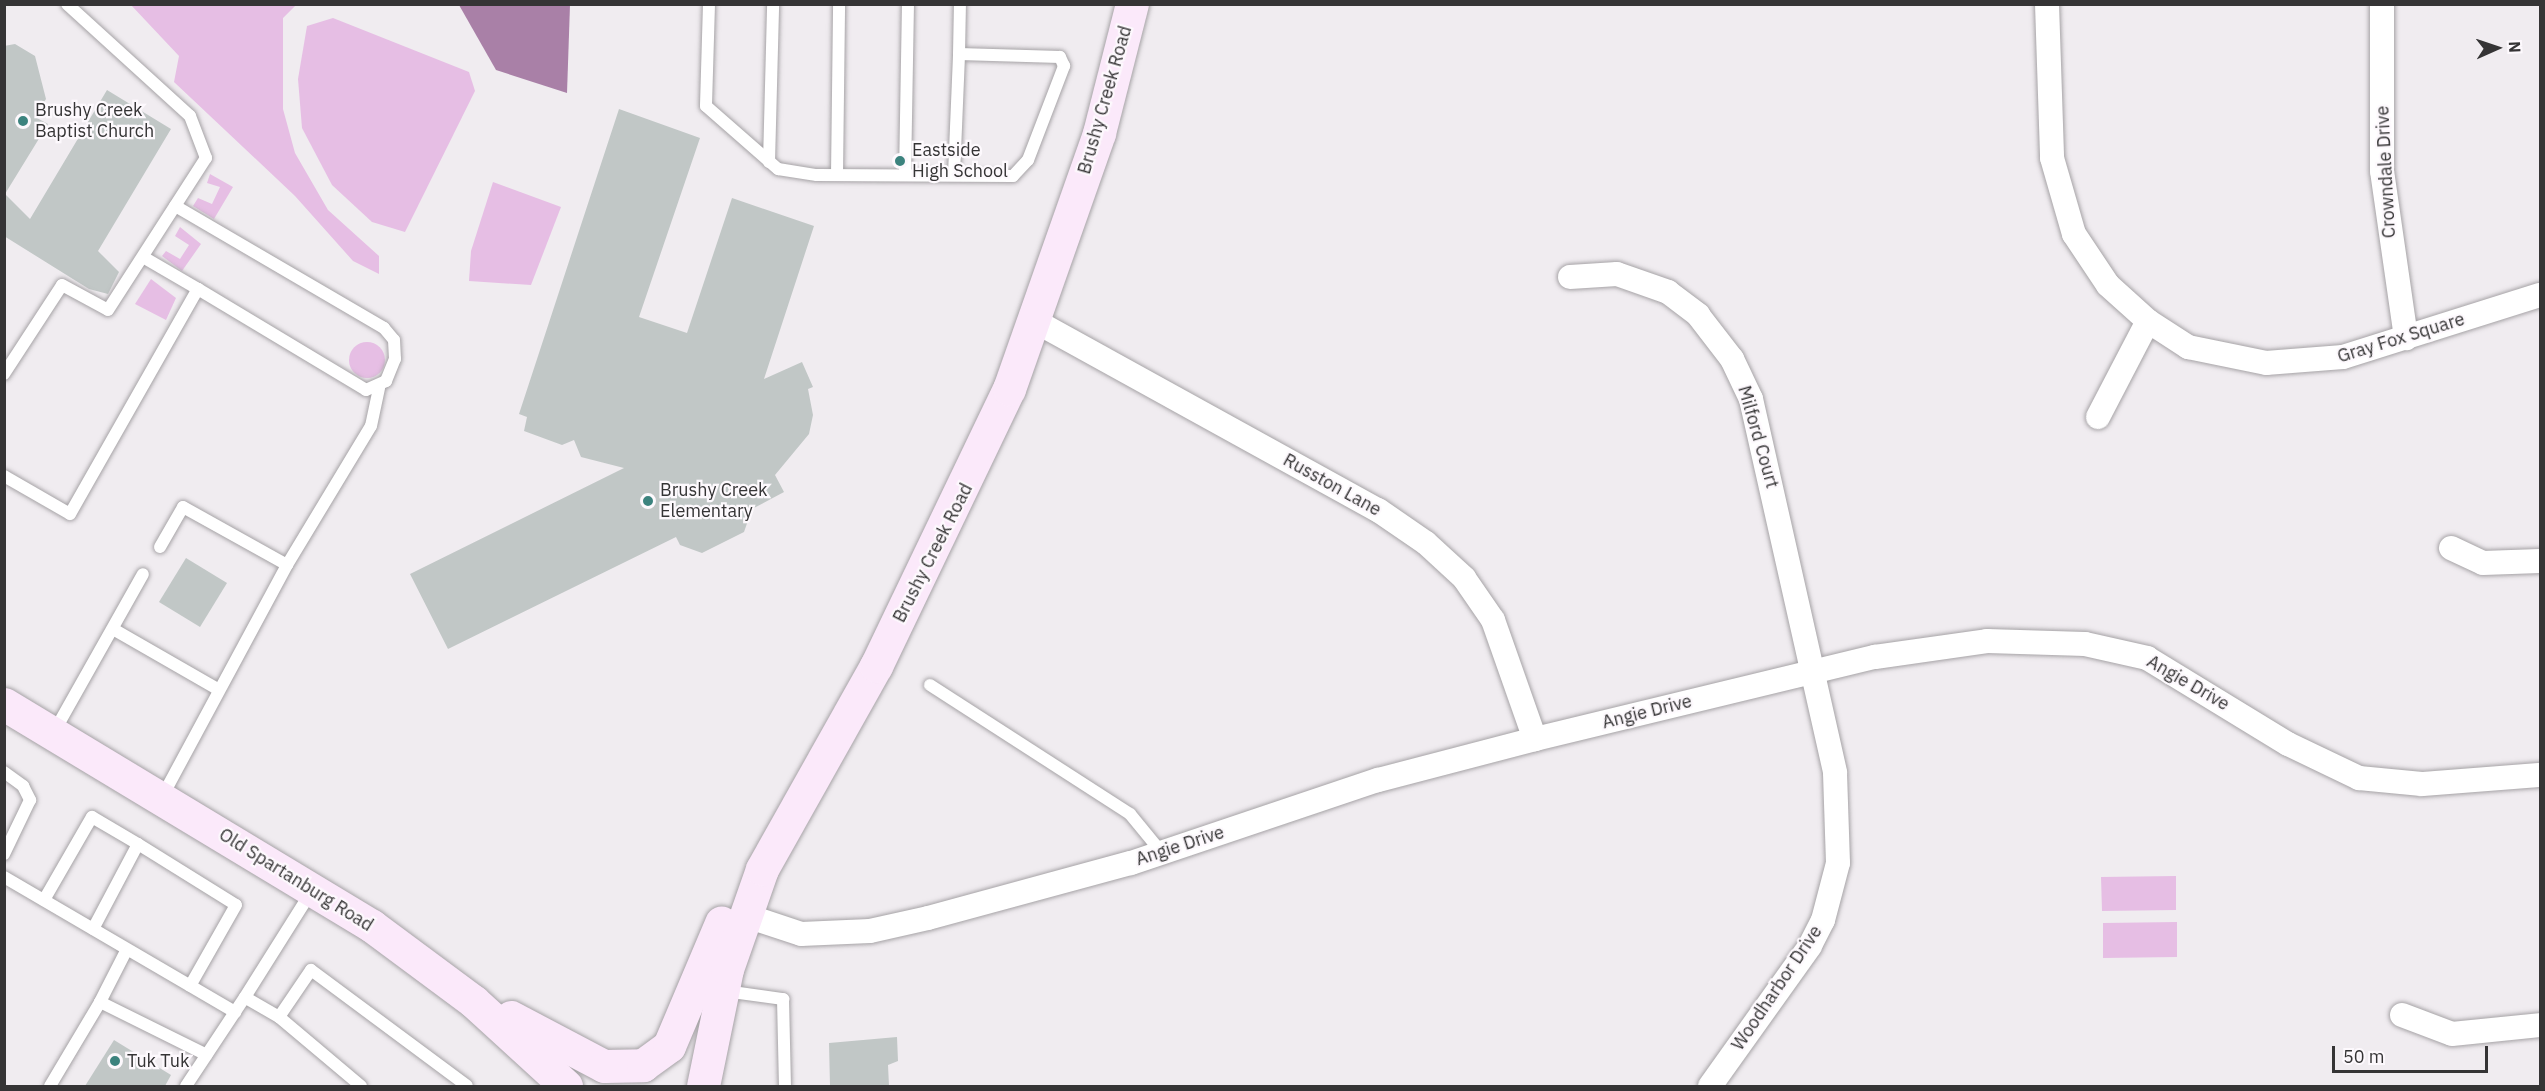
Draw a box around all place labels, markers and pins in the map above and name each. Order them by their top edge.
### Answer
place label: Brushy Creek Baptist Church [35,100,154,142]
marker: Brushy Creek Baptist Church [16,114,30,128]
place label: Eastside High School [912,140,1008,182]
marker: Eastside High School [893,154,907,168]
place label: Brushy Creek Elementary [660,480,768,522]
marker: Brushy Creek Elementary [641,494,655,508]
place label: Tuk Tuk [127,1050,189,1072]
marker: Tuk Tuk [108,1054,122,1068]

